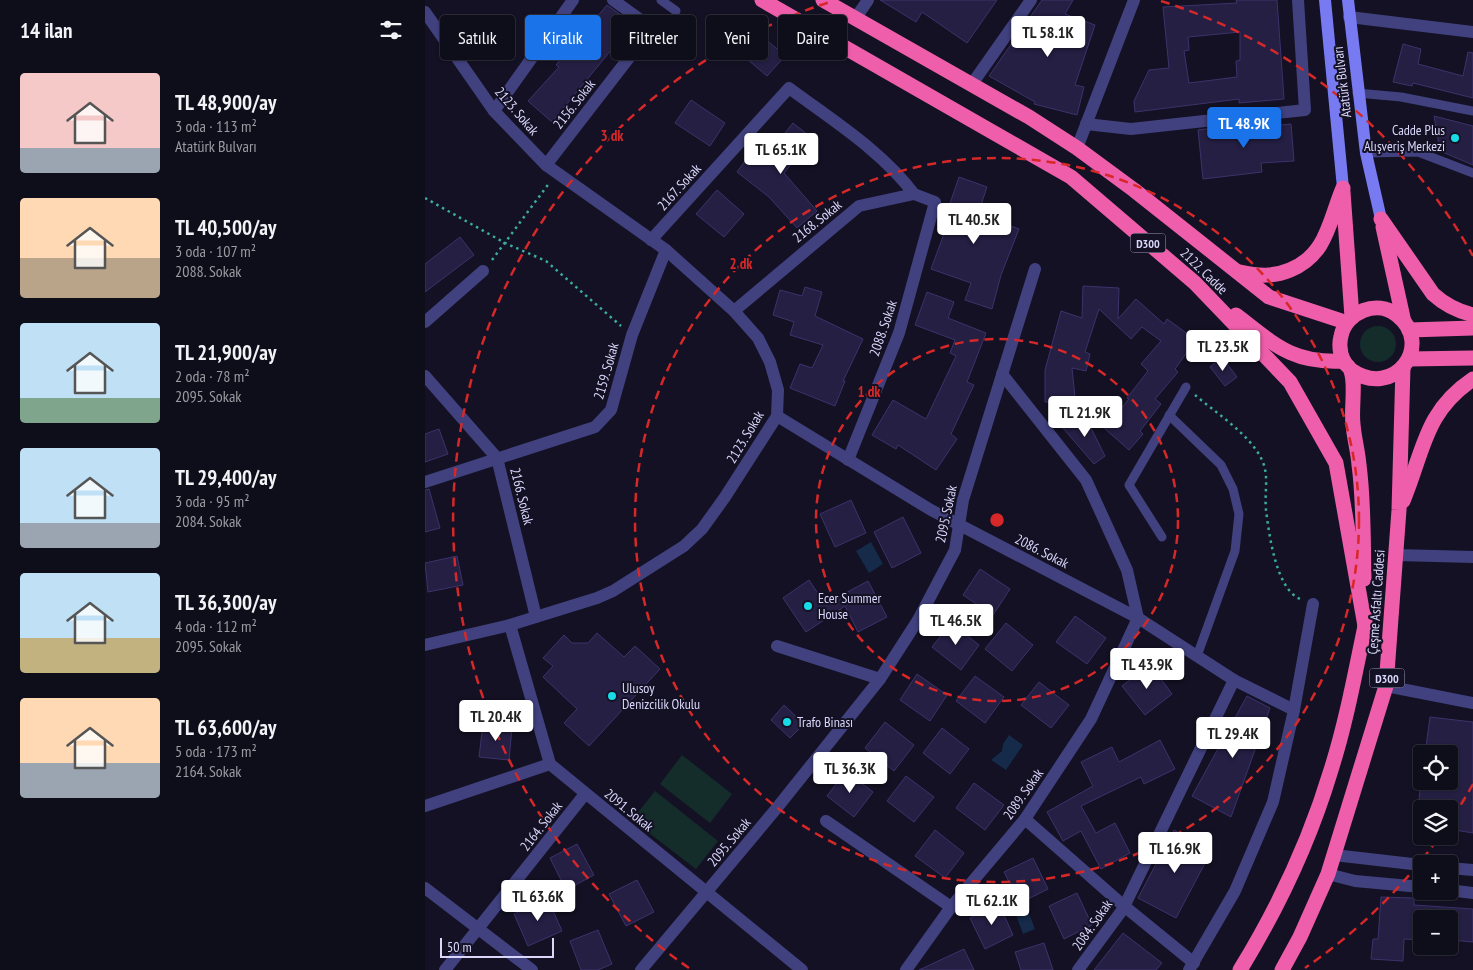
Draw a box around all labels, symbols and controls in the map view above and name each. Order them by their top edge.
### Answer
chip: Satılık [440,15,515,60]
chip: Kiralık [525,15,601,60]
chip: Filtreler [611,15,696,60]
chip: Yeni [706,15,768,60]
chip: Daire [778,15,847,60]
pin: TL 58.1K [996,15,1100,58]
icon: filters [377,16,405,44]
text: 14 ilan [20,17,72,44]
text: TL 58.1K [1022,22,1074,42]
street label: Atatürk Bulvarı [1329,45,1355,119]
street label: 2156. Sokak [549,75,599,132]
street label: 2123. Sokak [491,83,543,139]
text: TL 48,900/ay [175,89,276,116]
icon: home [60,93,120,153]
pin: TL 48.9K [1192,106,1296,149]
text: TL 48.9K [1218,113,1270,133]
text: 3 oda · 113 m² [175,116,257,136]
place label: Cadde Plus Alışveriş Merkezi [1364,121,1445,155]
text: 3 dk [600,126,624,145]
pin: TL 65.1K [729,132,833,175]
marker: Cadde Plus Alışveriş Merkezi [1449,132,1461,144]
text: Atatürk Bulvarı [175,136,257,156]
text: TL 65.1K [755,139,807,159]
street label: 2167. Sokak [653,159,705,214]
street label: 2168. Sokak [789,195,846,246]
pin: TL 40.5K [922,202,1026,245]
text: TL 40.5K [948,209,1000,229]
text: TL 40,500/ay [175,214,276,241]
icon: home [60,218,120,278]
road number: D300 [1131,234,1165,252]
text: 3 oda · 107 m² [175,241,256,261]
street label: 2122. Cadde [1176,244,1232,298]
text: 2 dk [729,254,753,273]
text: 2088. Sokak [175,261,242,281]
street label: 2088. Sokak [865,297,901,358]
pin: TL 23.5K [1171,330,1275,372]
text: TL 23.5K [1197,336,1249,356]
text: TL 21,900/ay [175,339,276,366]
street label: 2159. Sokak [589,340,623,401]
icon: home [60,343,120,403]
text: 2 oda · 78 m² [175,366,250,386]
text: 1 dk [857,382,881,401]
text: 2095. Sokak [175,386,242,406]
pin: TL 21.9K [1033,396,1137,438]
text: TL 21.9K [1059,402,1111,422]
street label: 2123. Sokak [722,407,768,467]
text: TL 29,400/ay [175,464,276,491]
street label: 2166. Sokak [506,466,538,527]
icon: home [60,468,120,528]
street label: 2095. Sokak [931,483,961,544]
text: 3 oda · 95 m² [175,491,250,511]
text: 2084. Sokak [175,511,242,531]
centre of rings [988,511,1006,529]
street label: 2086. Sokak [1012,530,1073,572]
street label: Çeşme Asfaltı Caddesi [1363,549,1389,655]
text: TL 36,300/ay [175,589,276,616]
place label: Ecer Summer House [818,589,881,623]
icon: home [60,593,120,653]
marker: Ecer Summer House [802,600,814,612]
pin: TL 46.5K [904,604,1008,646]
text: TL 46.5K [930,610,982,630]
text: 4 oda · 112 m² [175,616,257,636]
text: 2095. Sokak [175,636,242,656]
pin: TL 43.9K [1095,648,1199,690]
text: TL 43.9K [1121,654,1173,674]
road number: D300 [1369,668,1405,688]
place label: Ulusoy Denizcilik Okulu [622,679,700,713]
marker: Ulusoy Denizcilik Okulu [606,690,618,702]
pin: TL 20.4K [444,700,548,742]
text: TL 20.4K [470,706,522,726]
place label: Trafo Binası [797,713,853,731]
text: TL 63,600/ay [175,714,276,741]
marker: Trafo Binası [781,716,793,728]
pin: TL 29.4K [1181,716,1285,759]
icon: home [60,718,120,778]
text: TL 29.4K [1207,723,1259,743]
text: 5 oda · 173 m² [175,741,257,761]
map controls [1413,745,1458,955]
button: locate [1413,745,1458,790]
pin: TL 36.3K [798,752,902,794]
text: TL 36.3K [824,758,876,778]
text: 2164. Sokak [175,761,242,781]
street label: 2089. Sokak [999,765,1047,823]
street label: 2091. Sokak [601,785,658,836]
street label: 2164. Sokak [516,797,566,854]
button: layers [1413,800,1458,845]
street label: 2095. Sokak [703,813,755,870]
pin: TL 16.9K [1123,832,1227,874]
text: TL 16.9K [1149,838,1201,858]
button: + [1413,855,1458,900]
pin: TL 63.6K [486,880,590,922]
pin: TL 62.1K [940,884,1044,926]
text: TL 63.6K [512,886,564,906]
text: TL 62.1K [966,890,1018,910]
street label: 2084. Sokak [1068,896,1116,954]
button: − [1413,910,1458,955]
scale bar [440,935,554,958]
text: 50 m [447,938,472,956]

